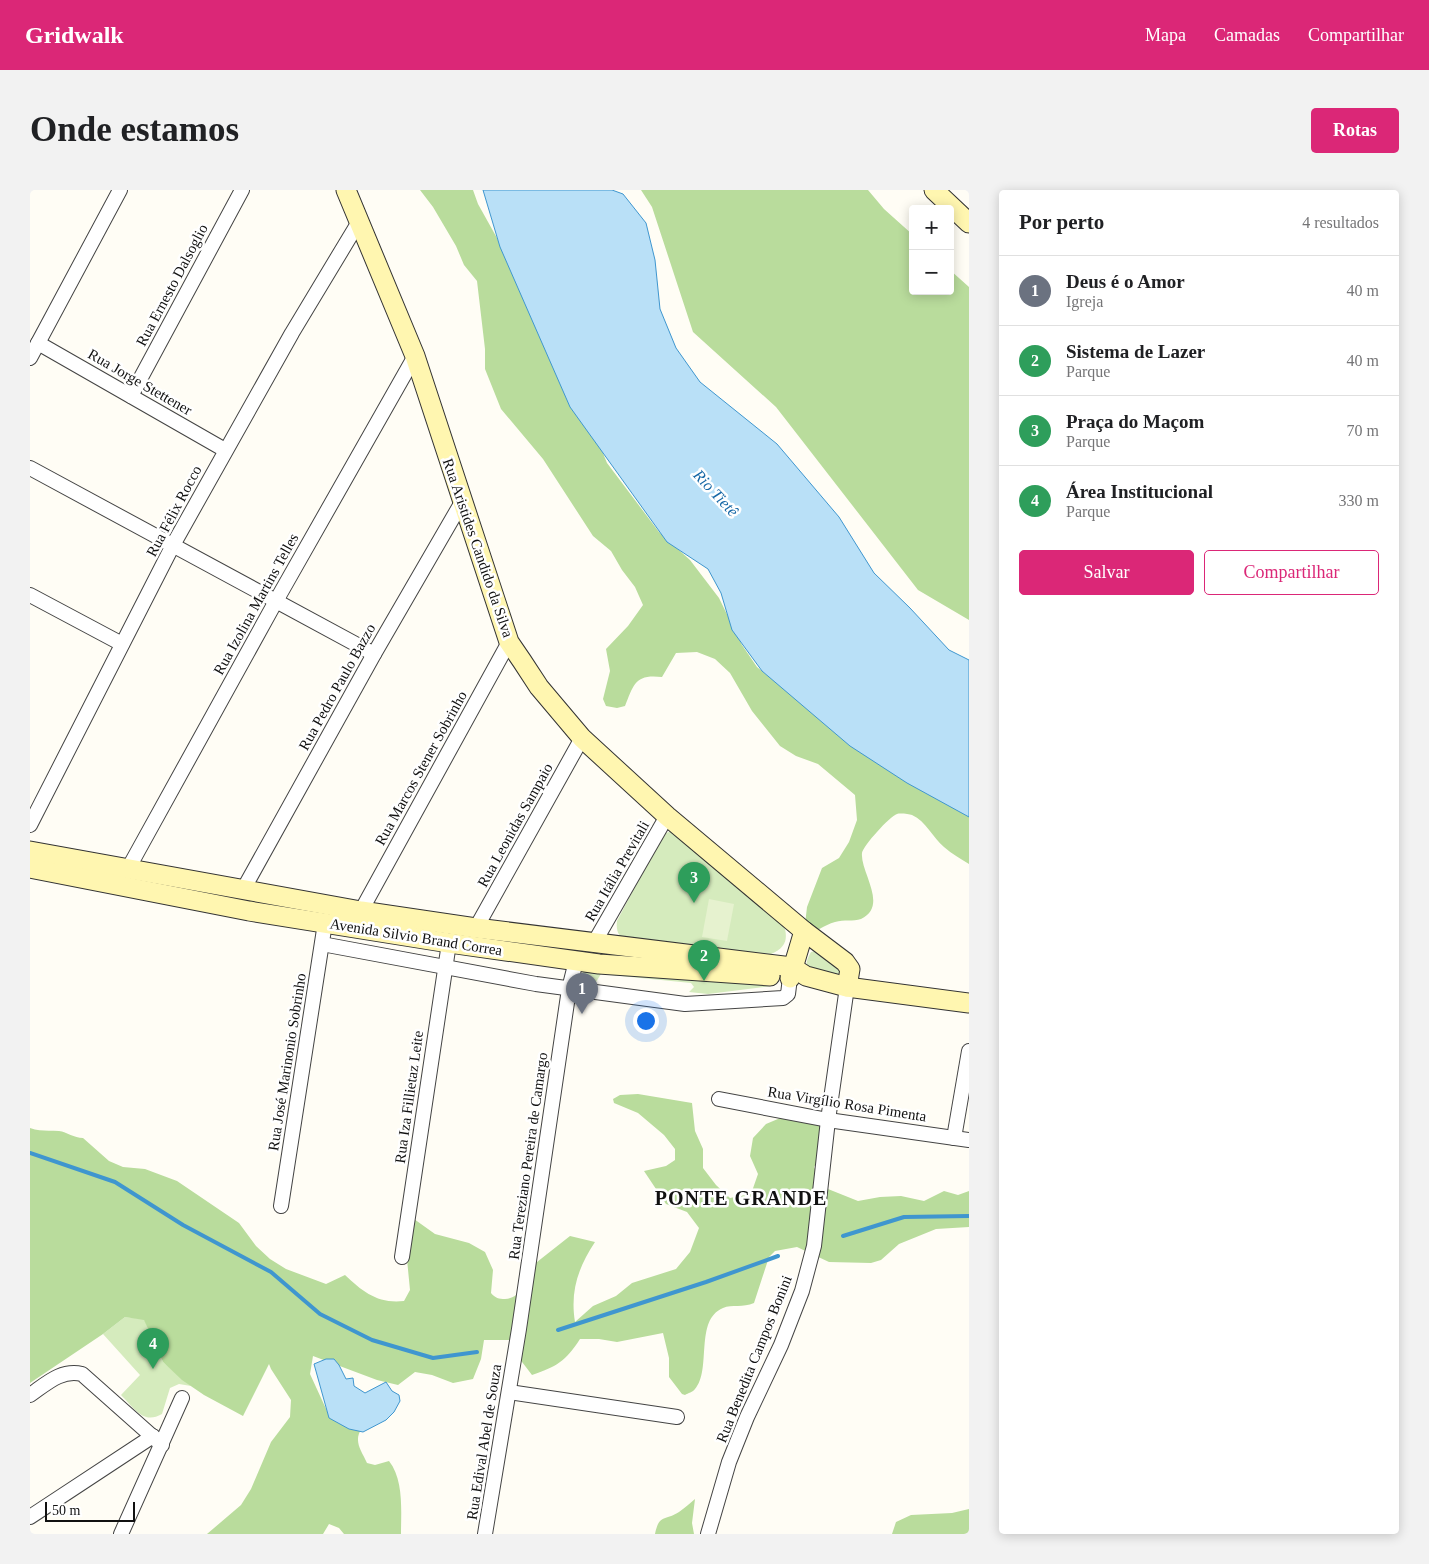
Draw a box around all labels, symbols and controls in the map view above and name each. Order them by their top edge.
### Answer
text: Gridwalk [25,22,124,48]
text: Mapa [1145,25,1186,45]
text: Camadas [1214,25,1280,45]
text: Compartilhar [1308,25,1404,45]
button: Rotas [1311,108,1399,153]
text: Onde estamos [30,110,239,149]
map controls [909,205,954,295]
button: + [909,205,954,250]
text: Por perto [1019,210,1104,234]
text: 4 resultados [1302,214,1379,231]
street label: Rua Ernesto Dalsoglio [133,221,211,349]
button: − [909,250,954,295]
text: Deus é o Amor [1066,271,1185,292]
text: 1 [1031,282,1039,299]
text: 40 m [1347,282,1379,299]
text: Igreja [1066,293,1103,310]
text: Sistema de Lazer [1066,341,1205,362]
street label: Rua Jorge Stettener [85,346,195,418]
text: 2 [1031,352,1039,369]
text: 40 m [1347,352,1379,369]
text: Parque [1066,363,1110,380]
text: Praça do Maçom [1066,411,1204,432]
text: 3 [1031,422,1039,439]
text: 70 m [1347,422,1379,439]
text: Parque [1066,433,1110,450]
street label: Rua Aristides Candido da Silva [440,456,516,640]
street label: Rua Félix Rocco [143,463,205,559]
water label: Rio Tietê [690,466,742,520]
text: Área Institucional [1066,481,1213,502]
text: 4 [1031,492,1039,509]
text: 330 m [1339,492,1379,509]
text: Parque [1066,503,1110,520]
street label: Rua Izolina Martins Telles [210,530,302,677]
button: Salvar [1019,550,1194,595]
button: Compartilhar [1204,550,1379,595]
street label: Rua Pedro Paulo Bazzo [296,621,378,753]
street label: Rua Marcos Stener Sobrinho [372,688,470,848]
street label: Rua Leonidas Sampaio [474,760,556,890]
street label: Rua Itália Previtali [582,818,652,924]
pin: 3 [678,862,710,903]
street label: Avenida Silvio Brand Correa [329,915,504,959]
pin: 2 [688,940,720,981]
street label: Rua José Marinonio Sobrinho [265,972,309,1152]
pin: 1 [566,973,598,1014]
your location [633,1008,659,1034]
street label: Rua Iza Fillietaz Leite [392,1029,426,1164]
street label: Rua Tereziano Pereira de Camargo [506,1051,550,1261]
street label: Rua Virgílio Rosa Pimenta [766,1084,928,1125]
district label: PONTE GRANDE [655,1187,827,1209]
street label: Rua Benedita Campos Bonini [713,1273,795,1445]
pin: 4 [137,1328,169,1369]
street label: Rua Edival Abel de Souza [464,1363,504,1521]
scale bar [45,1499,135,1522]
text: 50 m [52,1503,80,1518]

